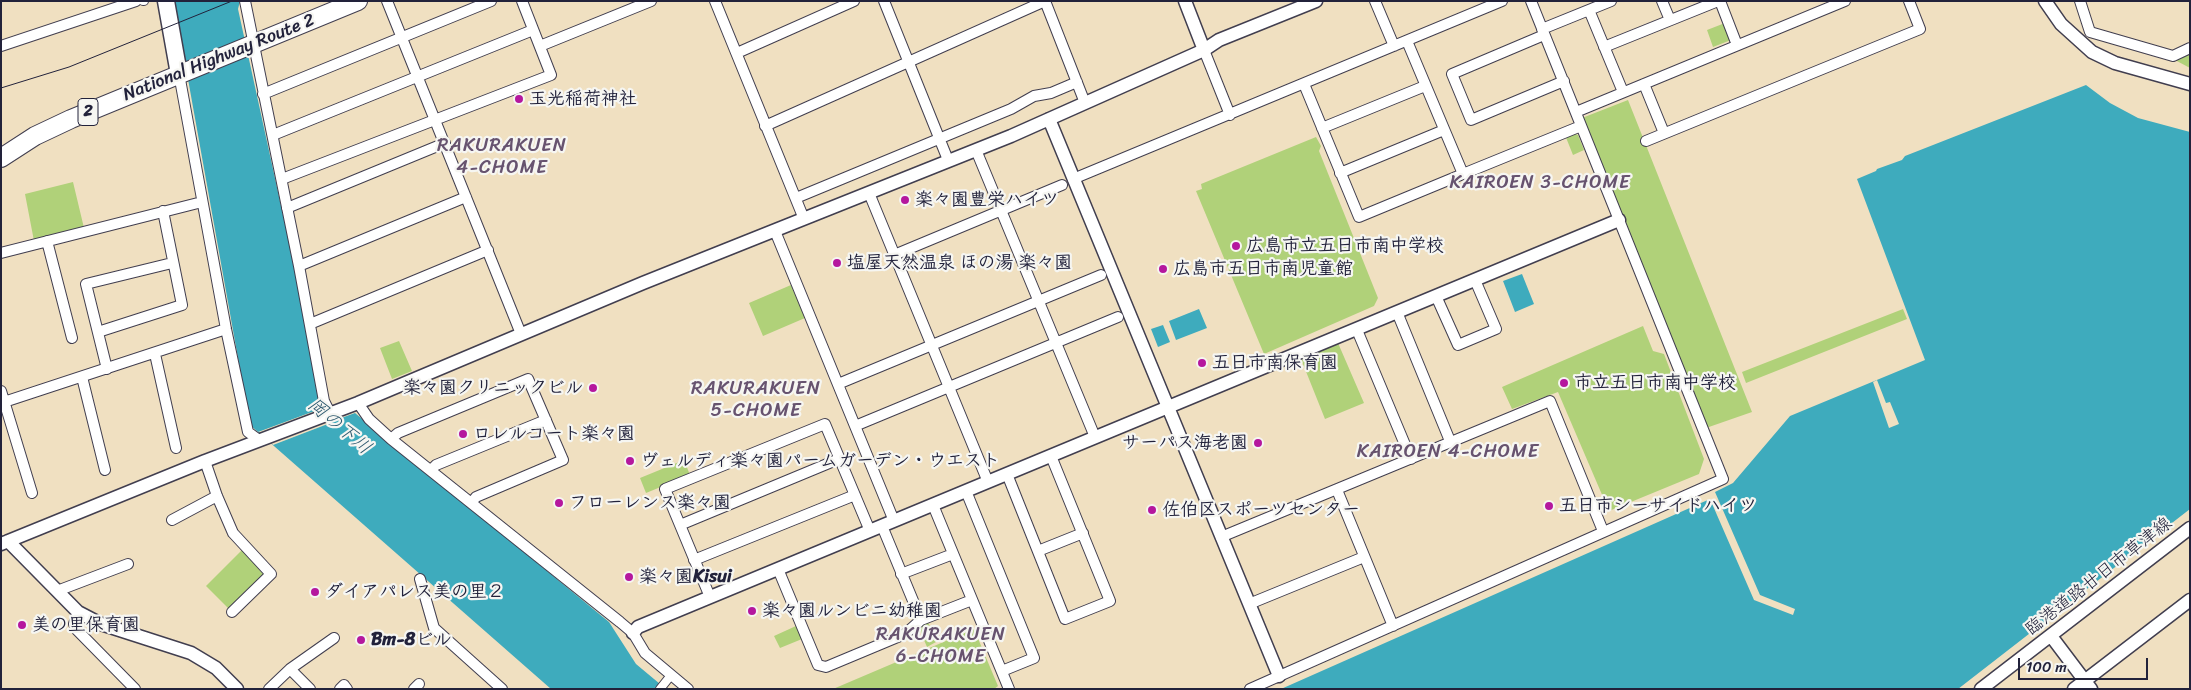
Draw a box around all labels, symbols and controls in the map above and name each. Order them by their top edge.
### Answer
street label: National Highway Route 2 [120,10,318,106]
place label: 玉光稲荷神社 [529,88,637,110]
marker: 玉光稲荷神社 [513,93,525,105]
road number: 2 [78,98,98,125]
district label: RAKURAKUEN 4-CHOME [436,135,568,179]
district label: KAIROEN 3-CHOME [1448,172,1632,194]
place label: 楽々園豊栄ハイツ [915,189,1059,211]
marker: 楽々園豊栄ハイツ [899,194,911,206]
place label: 広島市立五日市南中学校 [1246,235,1444,257]
marker: 広島市立五日市南中学校 [1230,240,1242,252]
place label: 塩屋天然温泉 ほの湯 楽々園 [847,252,1072,274]
marker: 塩屋天然温泉 ほの湯 楽々園 [831,257,843,269]
place label: 広島市五日市南児童館 [1173,258,1353,280]
marker: 広島市五日市南児童館 [1157,263,1169,275]
place label: 五日市南保育園 [1212,352,1338,374]
marker: 五日市南保育園 [1196,357,1208,369]
place label: 市立五日市南中学校 [1574,372,1736,394]
place label: 楽々園クリニックビル [403,377,583,399]
marker: 市立五日市南中学校 [1558,377,1570,389]
district label: RAKURAKUEN 5-CHOME [690,378,822,422]
marker: 楽々園クリニックビル [587,382,599,394]
water label: 岡の下川 [303,394,375,460]
place label: ロレルコート楽々園 [473,423,635,445]
marker: ロレルコート楽々園 [457,428,469,440]
place label: サーパス海老園 [1122,432,1248,454]
marker: サーパス海老園 [1252,437,1264,449]
district label: KAIROEN 4-CHOME [1355,441,1541,463]
place label: ヴェルディ楽々園パームガーデン・ウエスト [640,450,1000,472]
marker: ヴェルディ楽々園パームガーデン・ウエスト [624,455,636,467]
place label: フローレンス楽々園 [569,492,731,514]
place label: 五日市シーサイドハイツ [1559,495,1757,517]
marker: フローレンス楽々園 [553,497,565,509]
place label: 佐伯区スポーツセンター [1162,499,1360,521]
marker: 五日市シーサイドハイツ [1543,500,1555,512]
marker: 佐伯区スポーツセンター [1146,504,1158,516]
street label: 臨港道路廿日市草津線 [2021,513,2177,641]
place label: 楽々園Kisui [639,566,732,588]
marker: 楽々園Kisui [623,571,635,583]
place label: ダイアパレス美の里２ [325,581,505,603]
marker: ダイアパレス美の里２ [309,586,321,598]
place label: 楽々園ルンビニ幼稚園 [762,600,942,622]
marker: 楽々園ルンビニ幼稚園 [746,605,758,617]
place label: 美の里保育園 [32,614,140,636]
marker: 美の里保育園 [16,619,28,631]
district label: RAKURAKUEN 6-CHOME [875,624,1007,668]
place label: Bm-8ビル [371,629,451,651]
marker: Bm-8ビル [355,634,367,646]
scale bar [2021,648,2151,680]
text: 100 m [2026,654,2067,680]

